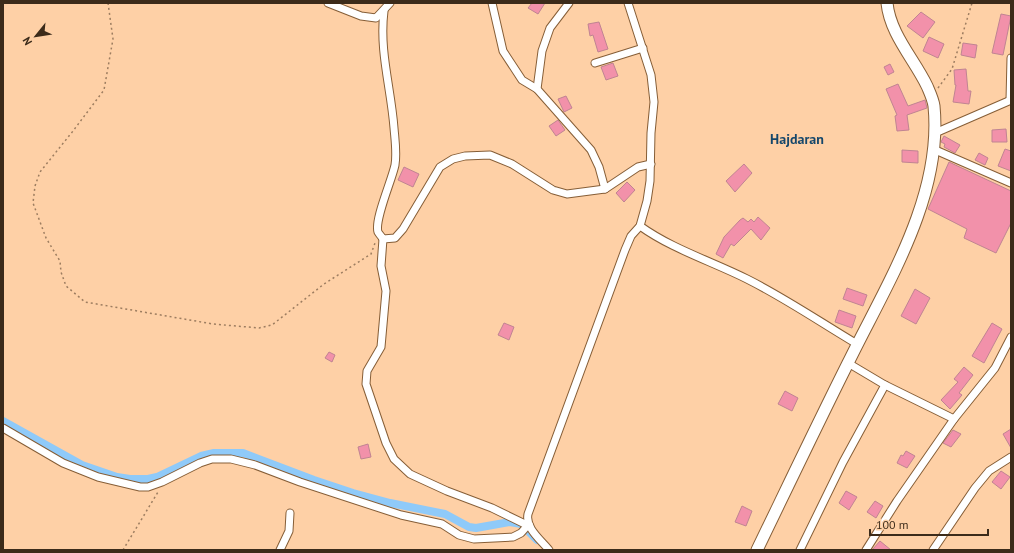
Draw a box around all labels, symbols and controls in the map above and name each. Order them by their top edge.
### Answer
north arrow [16,16,56,56]
text: N [19,34,35,48]
district label: Hajdaran [770,130,824,148]
scale bar [870,511,988,537]
text: 100 m [876,517,909,532]

